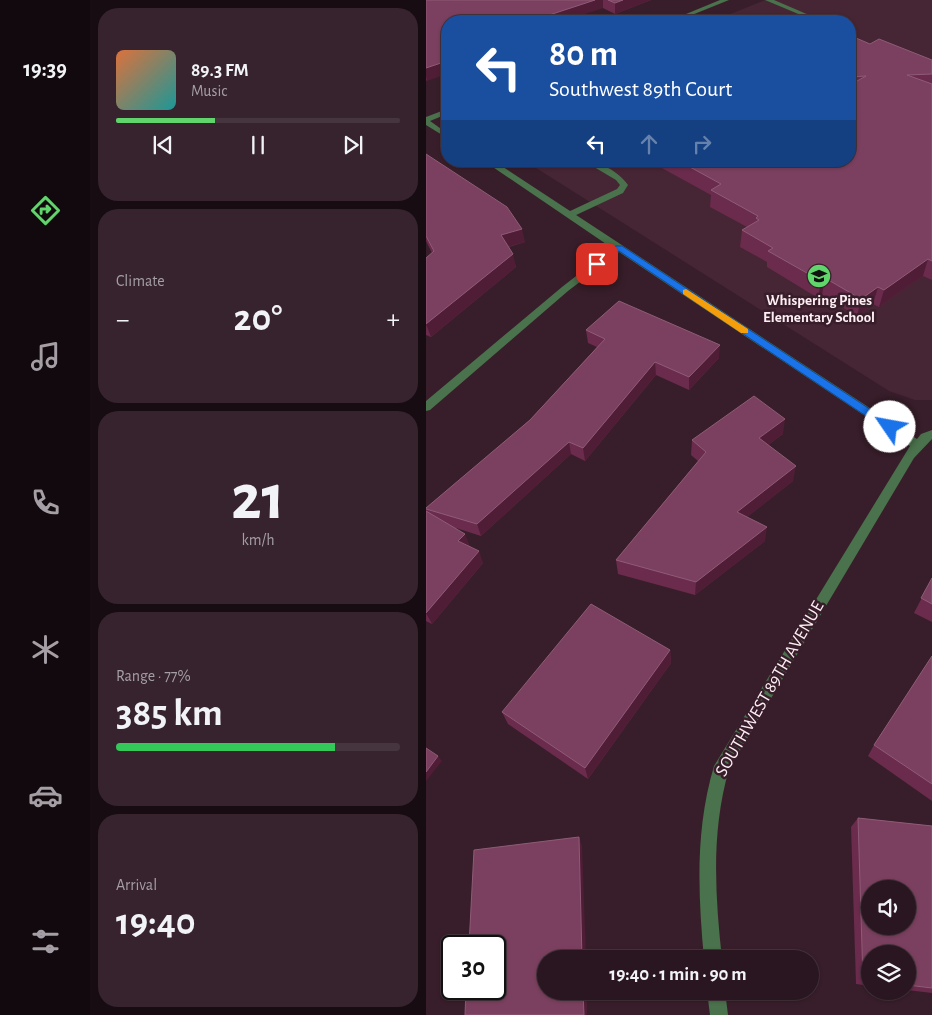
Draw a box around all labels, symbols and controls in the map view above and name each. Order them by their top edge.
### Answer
icon: left [466,35,531,100]
text: 80 m [549,37,618,72]
text: 19:39 [23,58,67,80]
text: 89.3 FM [191,61,249,80]
text: Southwest 89th Court [549,78,732,100]
text: Music [191,83,227,99]
icon: left [582,130,610,158]
icon: ahead [635,130,663,158]
icon: right [688,130,716,158]
icon: previous [149,131,177,159]
icon: pause [244,131,272,159]
icon: next [339,131,367,159]
icon: directions [28,193,63,228]
pin [576,243,618,285]
icon: arrive [583,250,611,278]
school or university icon: Whispering Pines Elementary School [806,263,832,289]
text: Climate [116,273,165,289]
place label: Whispering Pines Elementary School [763,293,875,325]
text: 20° [234,300,282,338]
text: − [116,306,129,334]
text: + [387,306,400,334]
icon: music [28,339,63,374]
position arrow [863,400,915,452]
text: 21 [231,466,285,531]
icon: phone [28,485,63,520]
text: km/h [241,532,275,548]
street label: SOUTHWEST 89TH AVENUE [712,598,828,780]
icon: climate [28,632,63,667]
text: Range · 77% [116,668,191,684]
text: 385 km [116,695,223,733]
icon: car [28,778,63,813]
text: Arrival [116,877,157,893]
map controls [861,880,916,1000]
button: sound [861,880,916,935]
text: 19:40 [116,904,196,942]
icon: filters [28,924,63,959]
speed limit sign: 30 [441,935,506,1000]
button: layers [861,945,916,1000]
text: 19:40 · 1 min · 90 m [609,965,747,984]

